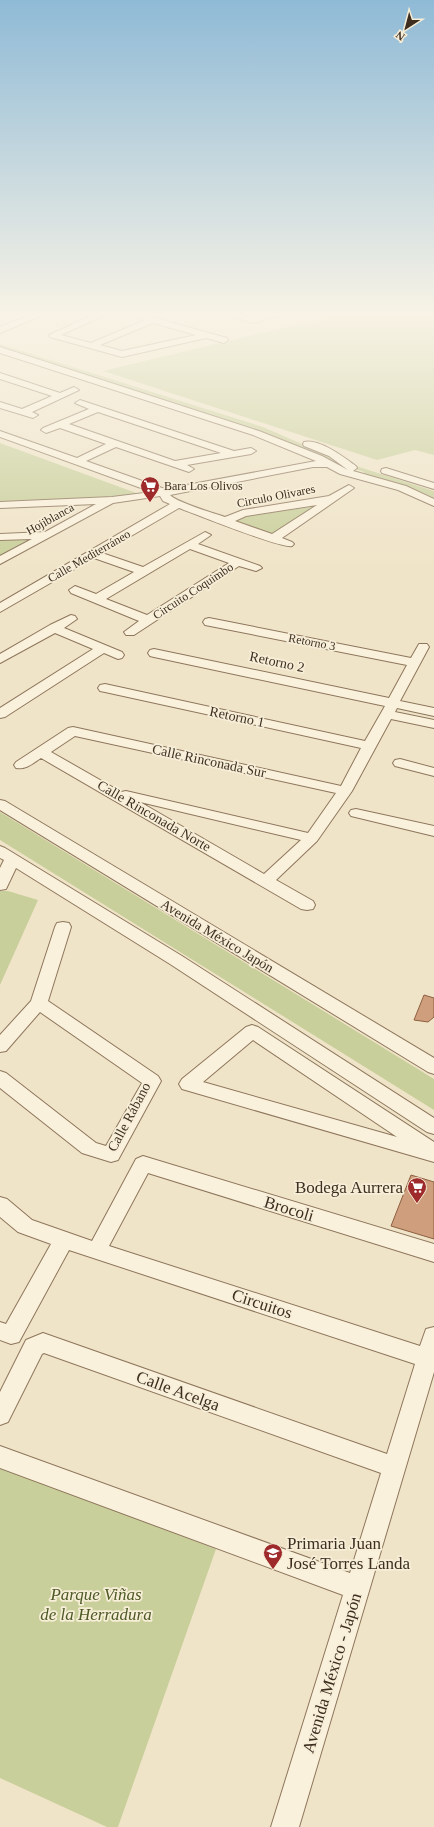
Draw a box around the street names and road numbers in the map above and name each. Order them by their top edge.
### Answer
street label: Circulo Olivares [236,481,317,510]
street label: Hojiblanca [24,500,77,538]
street label: Calle Mediterráneo [45,527,133,585]
street label: Circuito Coquimbo [150,560,236,622]
street label: Retorno 3 [287,631,337,653]
street label: Retorno 2 [248,649,306,675]
street label: Retorno 1 [208,704,266,730]
street label: Calle Rinconada Sur [151,742,268,780]
street label: Calle Rinconada Norte [95,777,213,855]
street label: Avenida México Japón [158,896,276,976]
street label: Calle Rábano [105,1080,153,1154]
street label: Brocoli [262,1192,316,1226]
street label: Circuitos [229,1285,295,1323]
street label: Calle Acelga [134,1367,223,1415]
street label: Avenida México - Japón [299,1590,366,1755]

